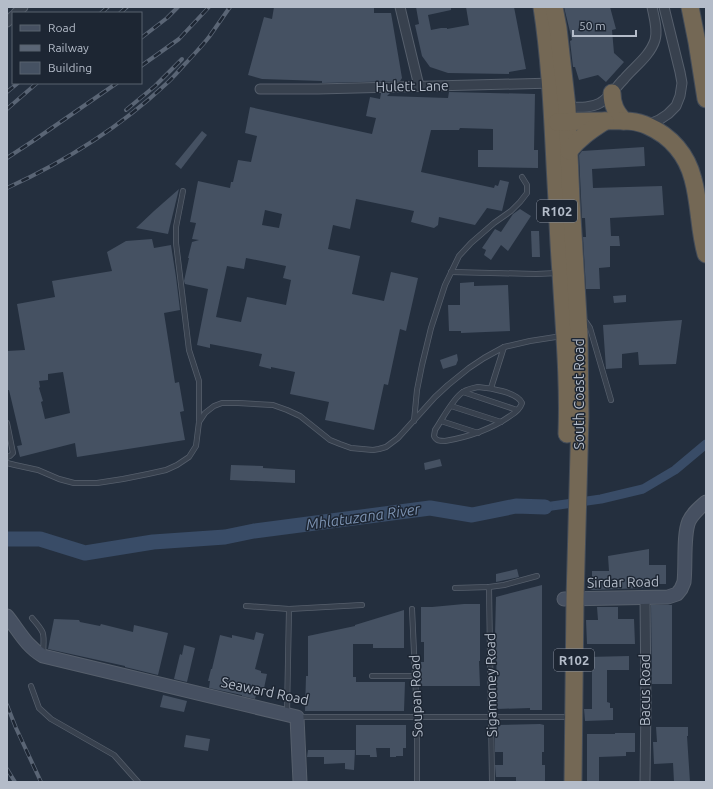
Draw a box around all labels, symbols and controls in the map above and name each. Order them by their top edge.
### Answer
legend [12,12,142,84]
scale bar [573,12,636,38]
text: 50 m [579,19,606,32]
text: Road [48,21,76,34]
text: Railway [48,41,89,54]
text: Building [48,61,92,74]
street label: Hulett Lane [375,77,449,95]
road number: R102 [537,200,577,222]
street label: South Coast Road [571,338,587,450]
water label: Mhlatuzana River [305,500,422,533]
street label: Sirdar Road [587,573,659,591]
street label: Sigamoney Road [482,633,500,737]
road number: R102 [554,649,594,671]
street label: Bacus Road [637,654,653,726]
street label: Soupan Road [407,655,425,737]
street label: Seaward Road [220,674,310,708]

